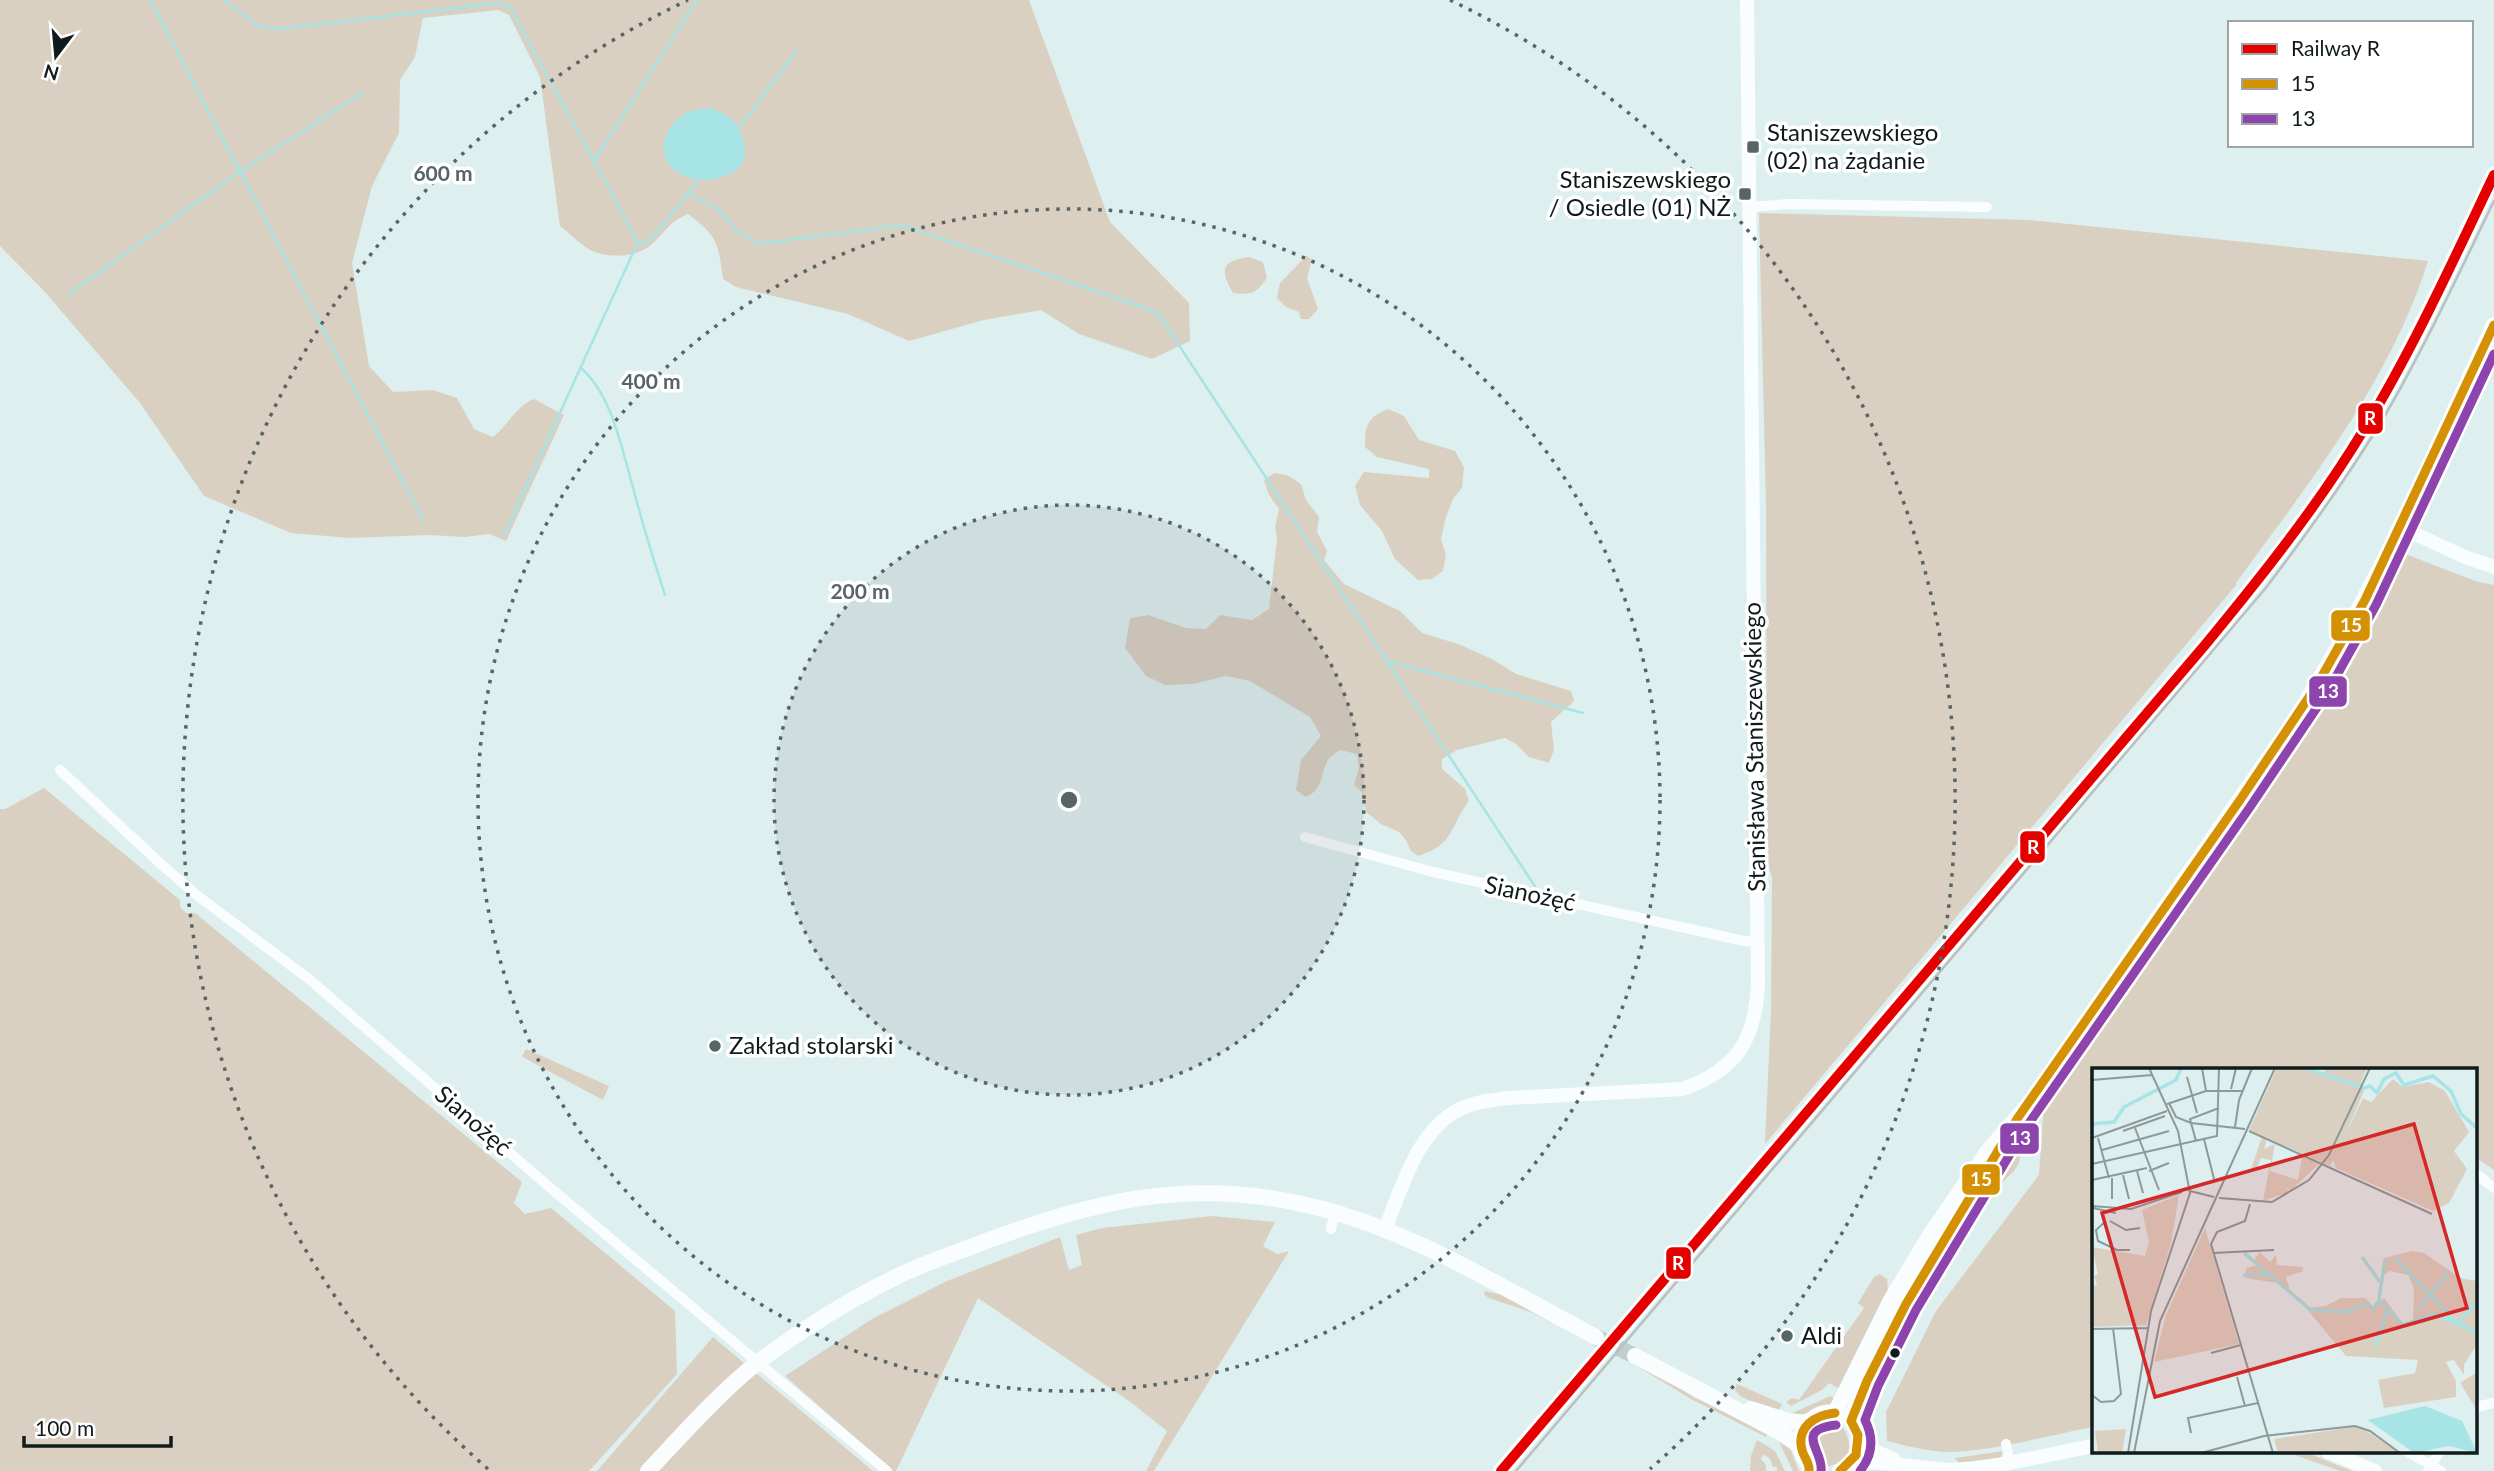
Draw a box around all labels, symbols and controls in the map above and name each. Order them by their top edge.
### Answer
north arrow [21,21,91,91]
legend [2228,21,2473,147]
text: Railway R [2291,35,2381,60]
text: N [41,60,61,86]
text: 15 [2291,70,2315,95]
text: 13 [2291,105,2315,130]
place label: Staniszewskiego (02) na żądanie [1767,117,1938,174]
marker: Staniszewskiego (02) na żądanie [1745,139,1761,155]
text: 600 m [413,160,473,185]
place label: Staniszewskiego / Osiedle (01) NŻ [1549,164,1731,221]
marker: Staniszewskiego / Osiedle (01) NŻ [1737,186,1753,202]
text: 400 m [621,368,681,393]
line badge: R [2357,402,2384,435]
text: R [2364,406,2377,429]
text: 200 m [830,578,890,603]
street label: Stanisława Staniszewskiego [1736,602,1771,892]
line badge: 15 [2330,609,2371,642]
text: 15 [2340,613,2362,636]
line badge: 13 [2308,675,2348,708]
text: 13 [2317,679,2339,702]
centre of rings [1057,788,1081,812]
line badge: R [2019,830,2046,864]
text: R [2027,835,2040,858]
street label: Sianożęć [1482,869,1578,916]
place label: Zakład stolarski [729,1030,894,1059]
marker: Zakład stolarski [707,1038,723,1054]
inset map [2092,1068,2476,1454]
street label: Sianożęć [430,1079,518,1161]
line badge: 13 [1999,1122,2040,1155]
text: 13 [2009,1126,2031,1149]
line badge: 15 [1961,1163,2001,1196]
text: 15 [1970,1167,1992,1190]
line badge: R [1665,1246,1692,1280]
text: R [1672,1251,1685,1274]
place label: Aldi [1801,1320,1842,1349]
marker: Aldi [1779,1328,1795,1344]
unlabelled marker [1888,1346,1902,1360]
scale bar [24,1404,172,1448]
text: 100 m [35,1415,94,1440]

